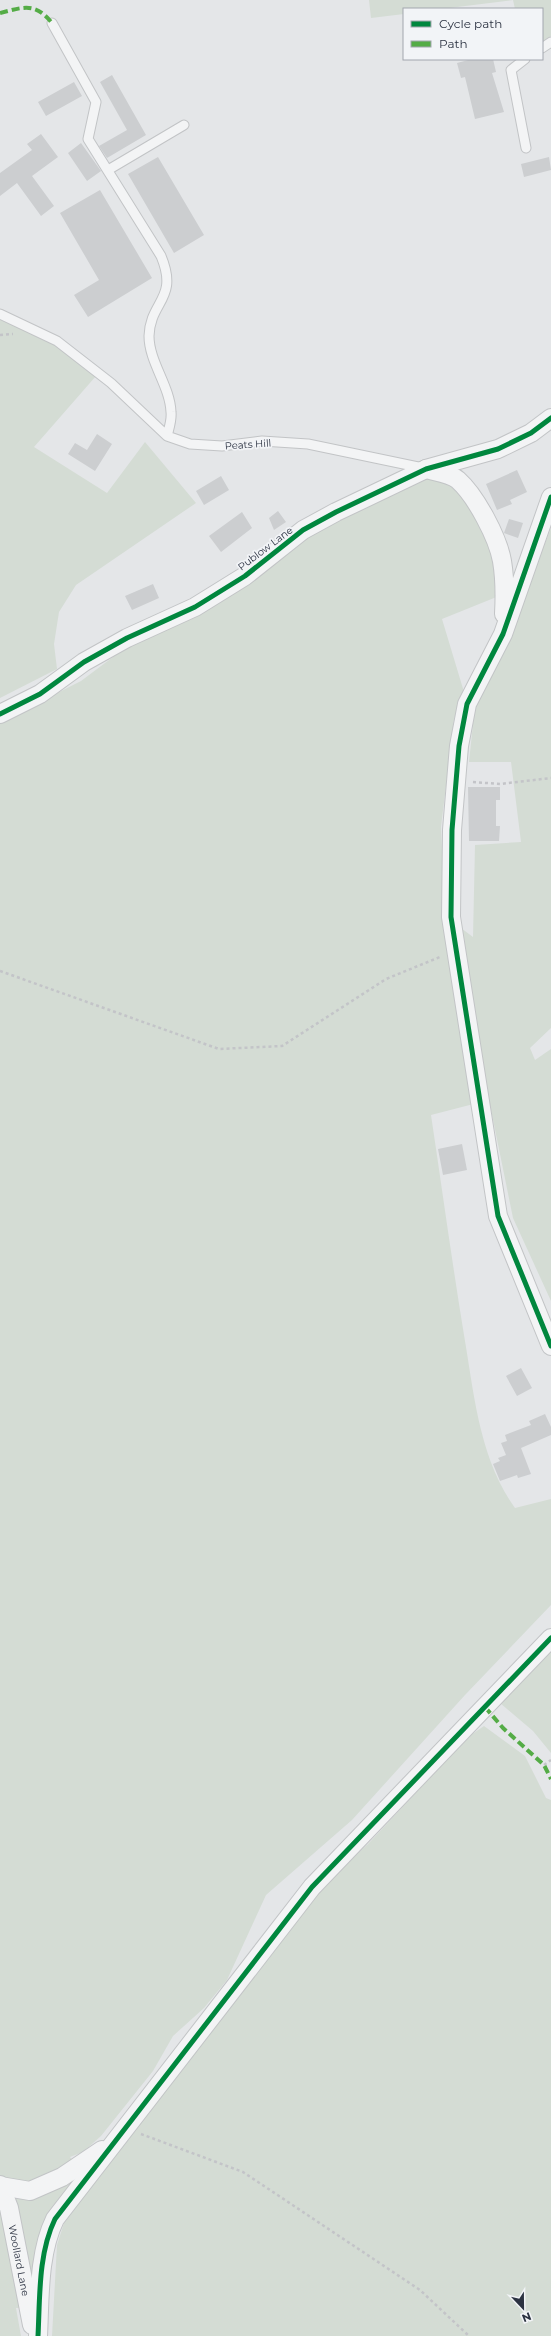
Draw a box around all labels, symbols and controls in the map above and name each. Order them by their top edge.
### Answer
legend [403,8,543,60]
text: Cycle path [439,16,502,31]
text: Path [439,36,468,51]
street label: Peats Hill [224,436,272,453]
street label: Publow Lane [235,523,295,573]
street label: Woollard Lane [5,2224,32,2297]
north arrow [503,2288,543,2328]
text: N [520,2309,533,2325]

